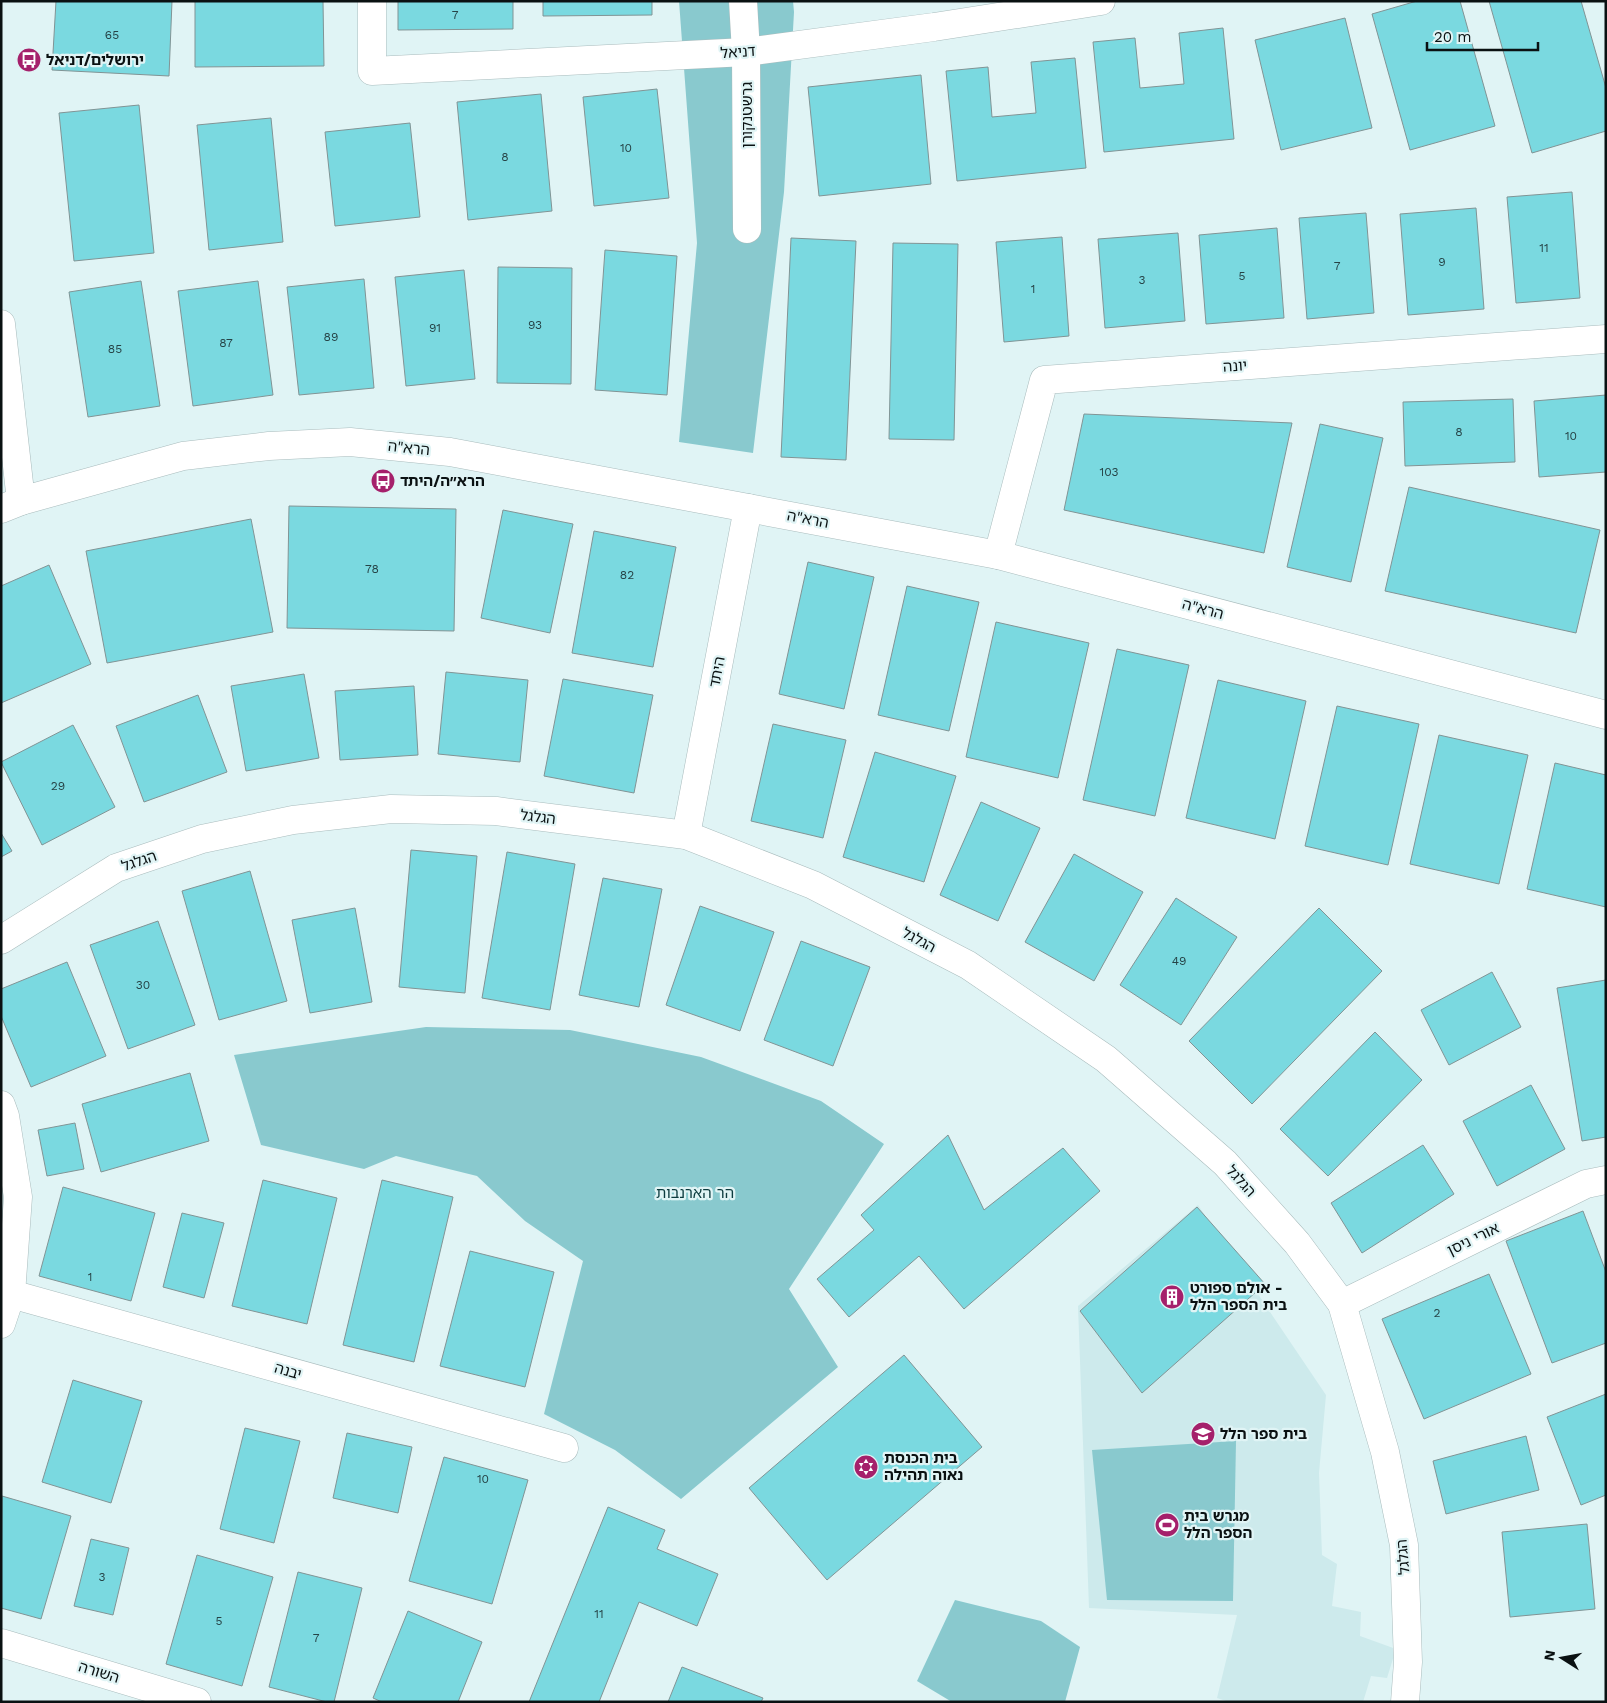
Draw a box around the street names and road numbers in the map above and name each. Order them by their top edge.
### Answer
street label: דניאל [720,42,756,62]
street label: גרשטנקורן [738,82,756,148]
street label: יונה [1222,356,1248,376]
street label: הרא"ה [387,437,431,459]
street label: הרא"ה [786,506,830,532]
street label: הרא"ה [1180,595,1226,623]
street label: היתד [705,655,729,689]
street label: הגלגל [519,806,557,828]
street label: הגלגל [119,847,159,875]
street label: הגלגל [899,924,939,956]
street label: הגלגל [1222,1162,1260,1200]
street label: אורי ניסן [1444,1219,1502,1259]
street label: יבנה [272,1359,304,1383]
street label: הגלגל [1392,1538,1414,1576]
street label: השורה [76,1657,122,1687]

